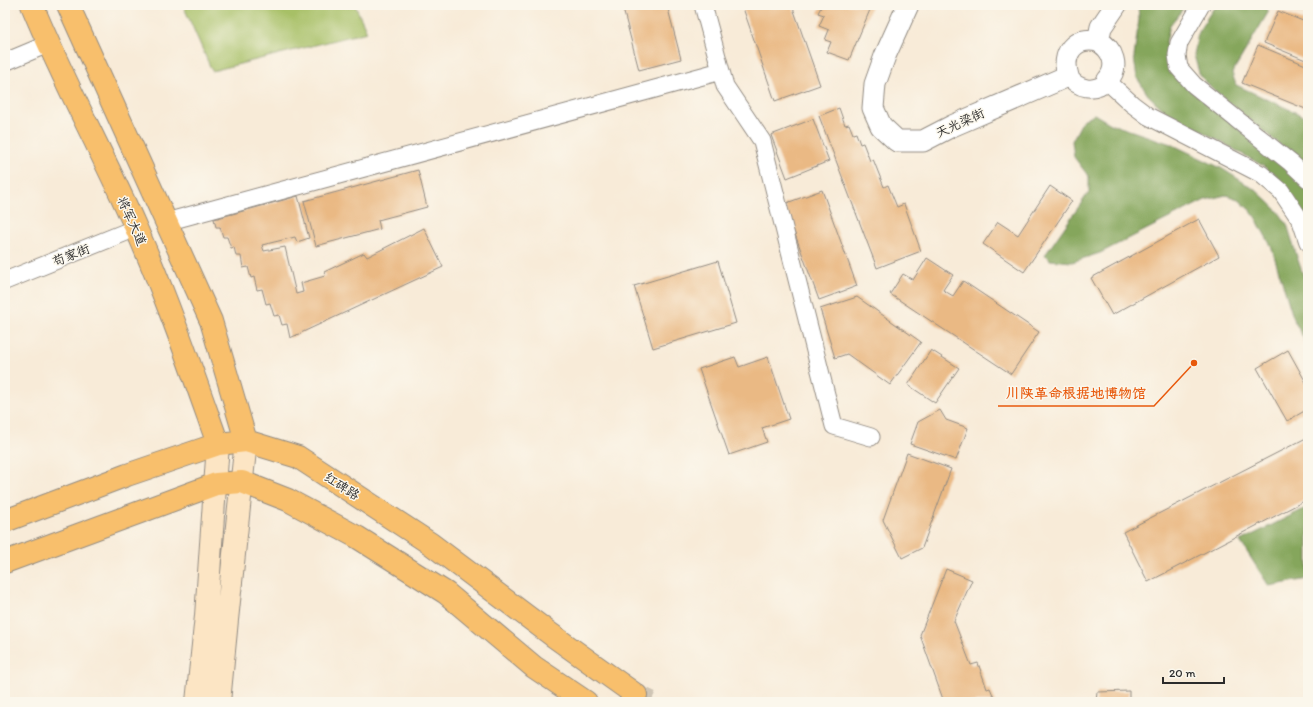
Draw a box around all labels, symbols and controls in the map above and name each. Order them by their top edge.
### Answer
street label: 天光梁街 [933,105,987,141]
street label: 将军大道 [115,194,149,248]
street label: 苟家街 [50,241,92,269]
callout: 川陕革命根据地博物馆 [998,380,1154,406]
text: 川陕革命根据地博物馆 [1006,385,1146,402]
street label: 红碑路 [322,469,362,503]
scale bar [1163,659,1224,685]
text: 20 m [1169,666,1196,680]

